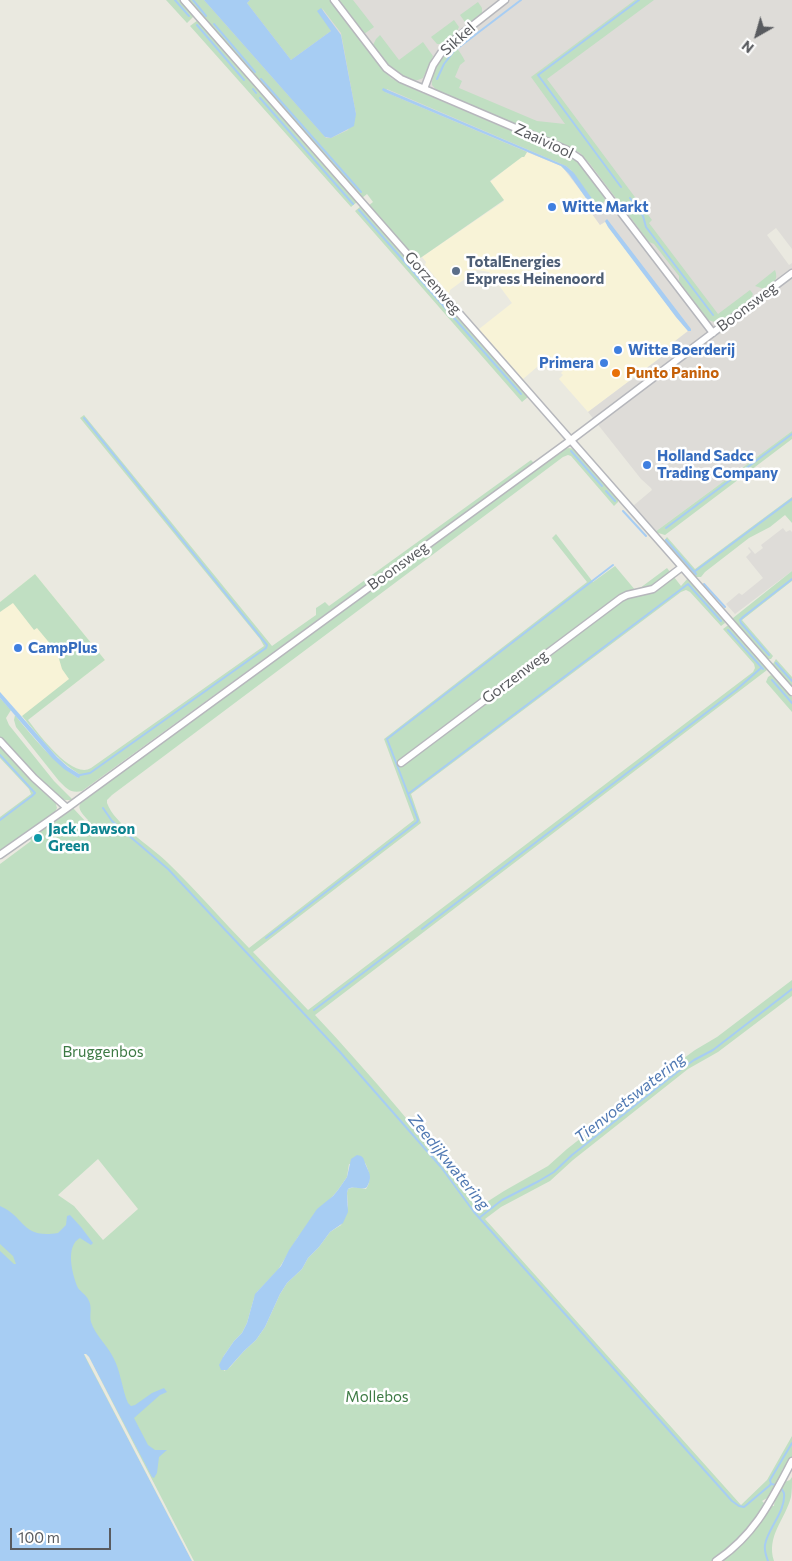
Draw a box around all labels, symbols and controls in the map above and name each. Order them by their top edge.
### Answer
north arrow [732,10,782,60]
street label: Sikkel [437,19,479,59]
text: N [738,37,757,57]
street label: Zaaiviool [512,120,576,162]
place label: Witte Markt [562,198,649,216]
marker: Witte Markt [546,201,558,213]
street label: Gorzenweg [401,248,465,318]
place label: TotalEnergies Express Heinenoord [466,253,604,288]
marker: TotalEnergies Express Heinenoord [450,265,462,277]
street label: Boonsweg [713,279,781,335]
place label: Witte Boerderij [628,341,735,359]
marker: Witte Boerderij [612,344,624,356]
place label: Primera [539,354,594,372]
marker: Primera [598,357,610,369]
place label: Punto Panino [626,364,719,382]
marker: Punto Panino [610,367,622,379]
place label: Holland Sadcc Trading Company [657,447,778,482]
marker: Holland Sadcc Trading Company [641,459,653,471]
street label: Boonsweg [364,538,432,594]
place label: CampPlus [28,639,97,657]
marker: CampPlus [12,642,24,654]
street label: Gorzenweg [479,646,551,708]
place label: Jack Dawson Green [48,820,135,855]
marker: Jack Dawson Green [32,832,44,844]
park label: Bruggenbos [62,1043,144,1061]
water label: Tienvoetswatering [571,1049,689,1147]
water label: Zeedijkwatering [404,1110,494,1214]
park label: Mollebos [345,1388,409,1406]
scale bar [12,1518,114,1550]
text: 100 m [18,1528,60,1546]

